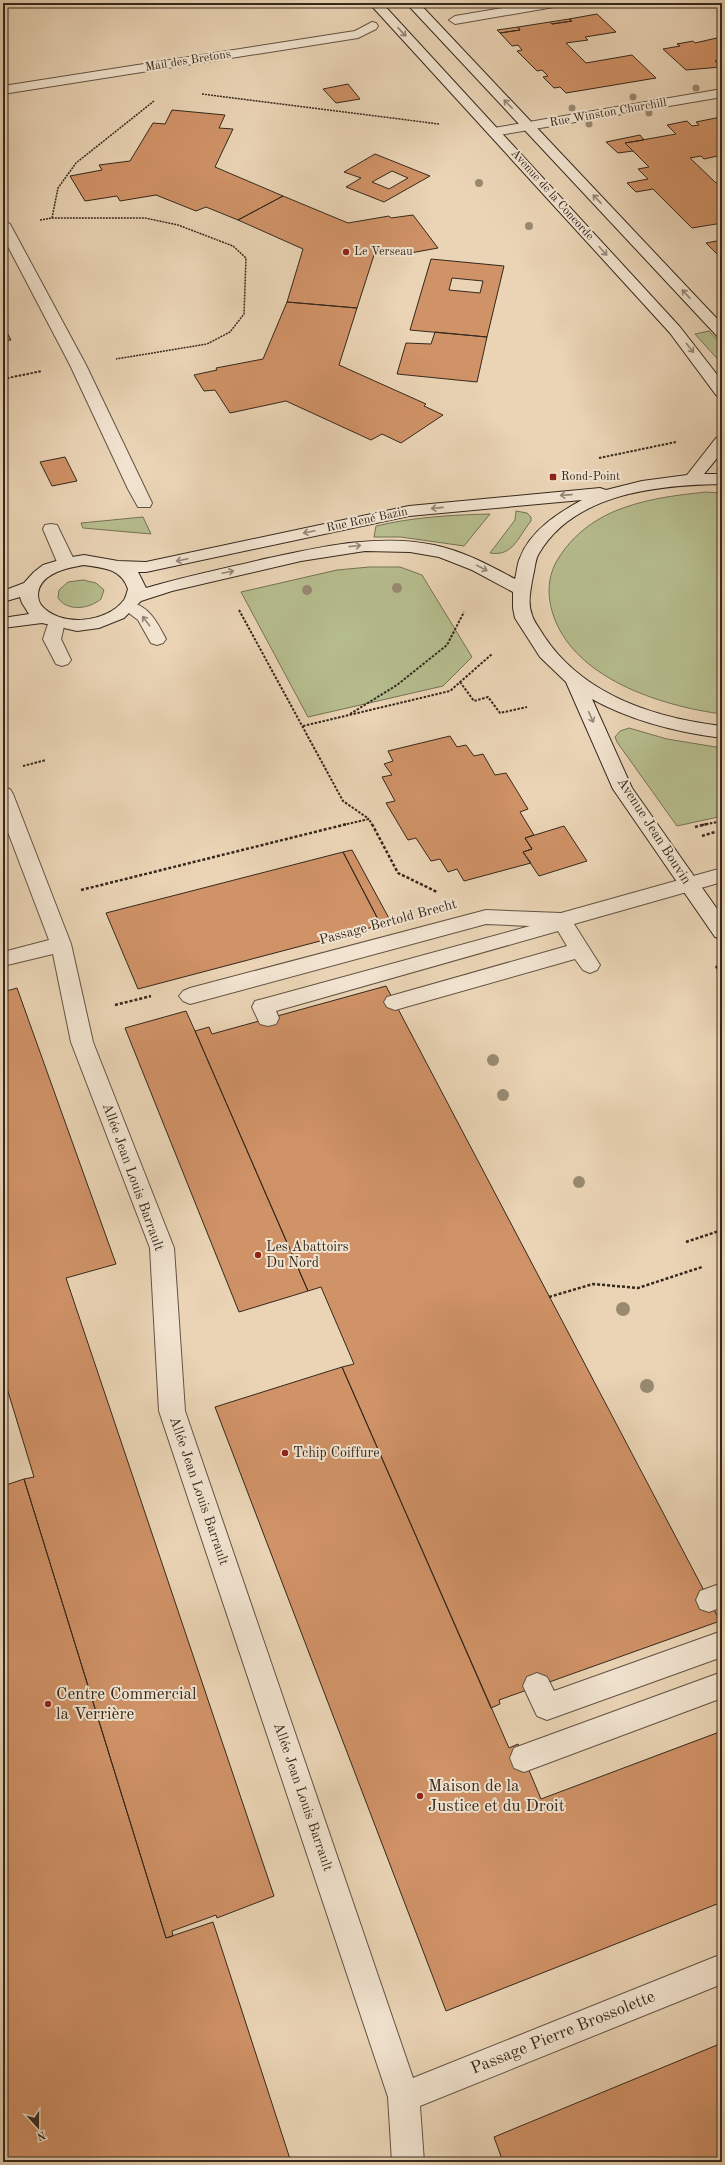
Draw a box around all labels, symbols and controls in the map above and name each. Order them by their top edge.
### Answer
one-way arrow [397,27,406,37]
street label: Mail des Bretons [144,48,232,74]
street label: Rue Winston Churchill [549,97,667,129]
one-way arrow [503,99,513,109]
street label: Avenue de la Concorde [508,147,596,243]
one-way arrow [592,194,602,204]
place label: Le Verseau [354,246,413,258]
one-way arrow [598,246,607,256]
marker: Le Verseau [341,247,351,257]
one-way arrow [681,289,691,299]
one-way arrow [685,343,694,354]
place label: Rond-Point [561,471,620,483]
marker: Rond-Point [548,472,558,482]
one-way arrow [560,492,573,499]
street label: Rue René Bazin [325,505,409,534]
one-way arrow [431,505,444,512]
one-way arrow [303,529,316,537]
one-way arrow [348,542,361,550]
one-way arrow [176,556,189,564]
one-way arrow [475,565,487,572]
one-way arrow [221,568,234,576]
one-way arrow [142,615,150,626]
one-way arrow [588,711,595,723]
street label: Avenue Jean Bouvin [614,775,694,887]
street label: Passage Bertold Brecht [318,897,458,947]
street label: Allée Jean Louis Barrault [100,1101,166,1253]
place label: Les Abattoirs Du Nord [266,1240,349,1270]
marker: Les Abattoirs Du Nord [253,1250,263,1260]
street label: Allée Jean Louis Barrault [167,1415,231,1567]
place label: Tchip Coiffure [293,1446,380,1460]
marker: Tchip Coiffure [280,1448,290,1458]
place label: Centre Commercial la Verrière [56,1686,197,1723]
marker: Centre Commercial la Verrière [43,1699,53,1709]
street label: Allée Jean Louis Barrault [271,1721,335,1873]
place label: Maison de la Justice et du Droit [428,1778,565,1815]
marker: Maison de la Justice et du Droit [415,1791,425,1801]
street label: Passage Pierre Brossolette [468,1988,658,2078]
north arrow [18,2107,58,2147]
text: N [35,2128,47,2142]

